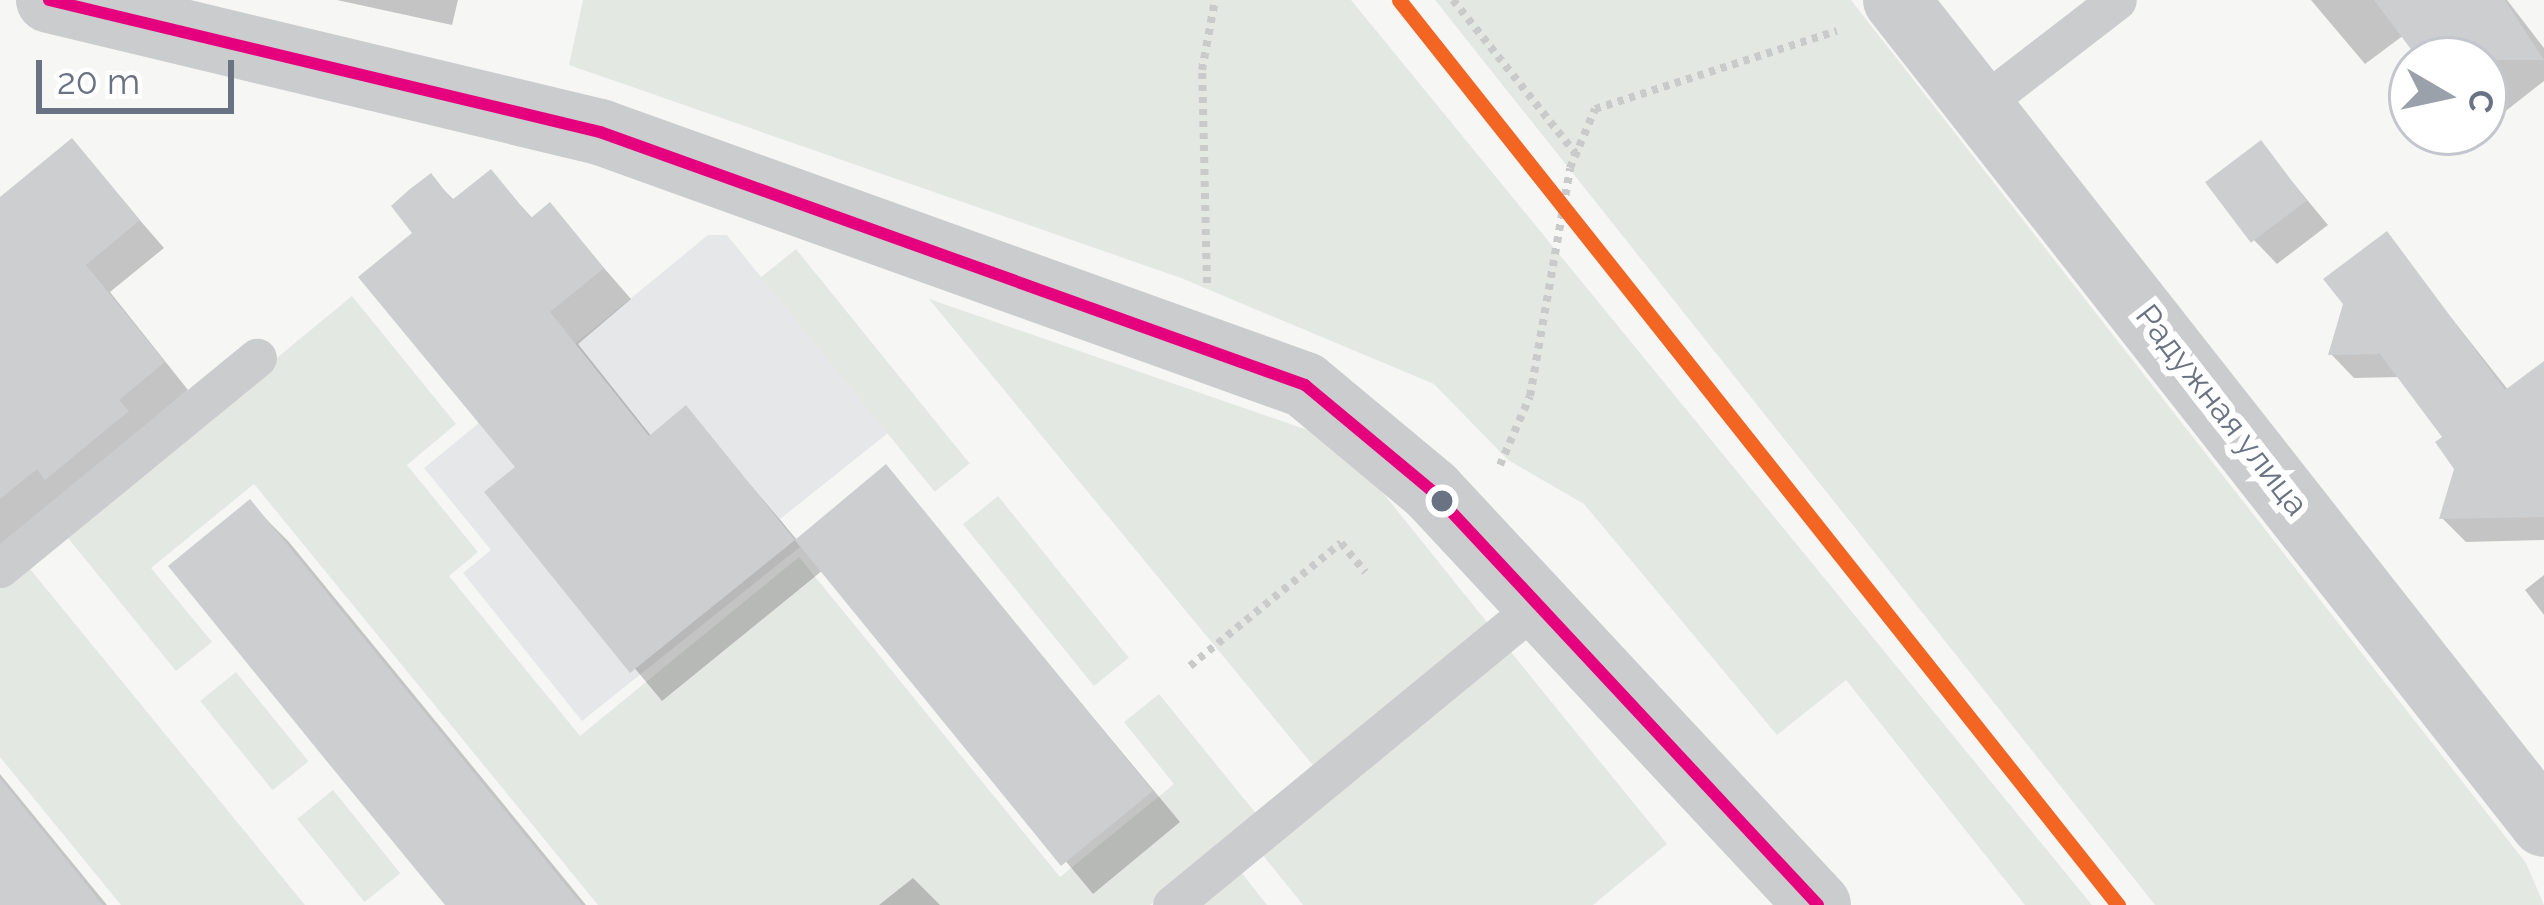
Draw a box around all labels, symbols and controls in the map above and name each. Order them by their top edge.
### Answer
scale bar [42,36,240,110]
north arrow [2388,36,2508,156]
text: 20 m [57,60,140,102]
text: С [2460,87,2502,115]
street label: Радужная улица [2127,296,2317,524]
unlabelled marker [1431,490,1453,512]

